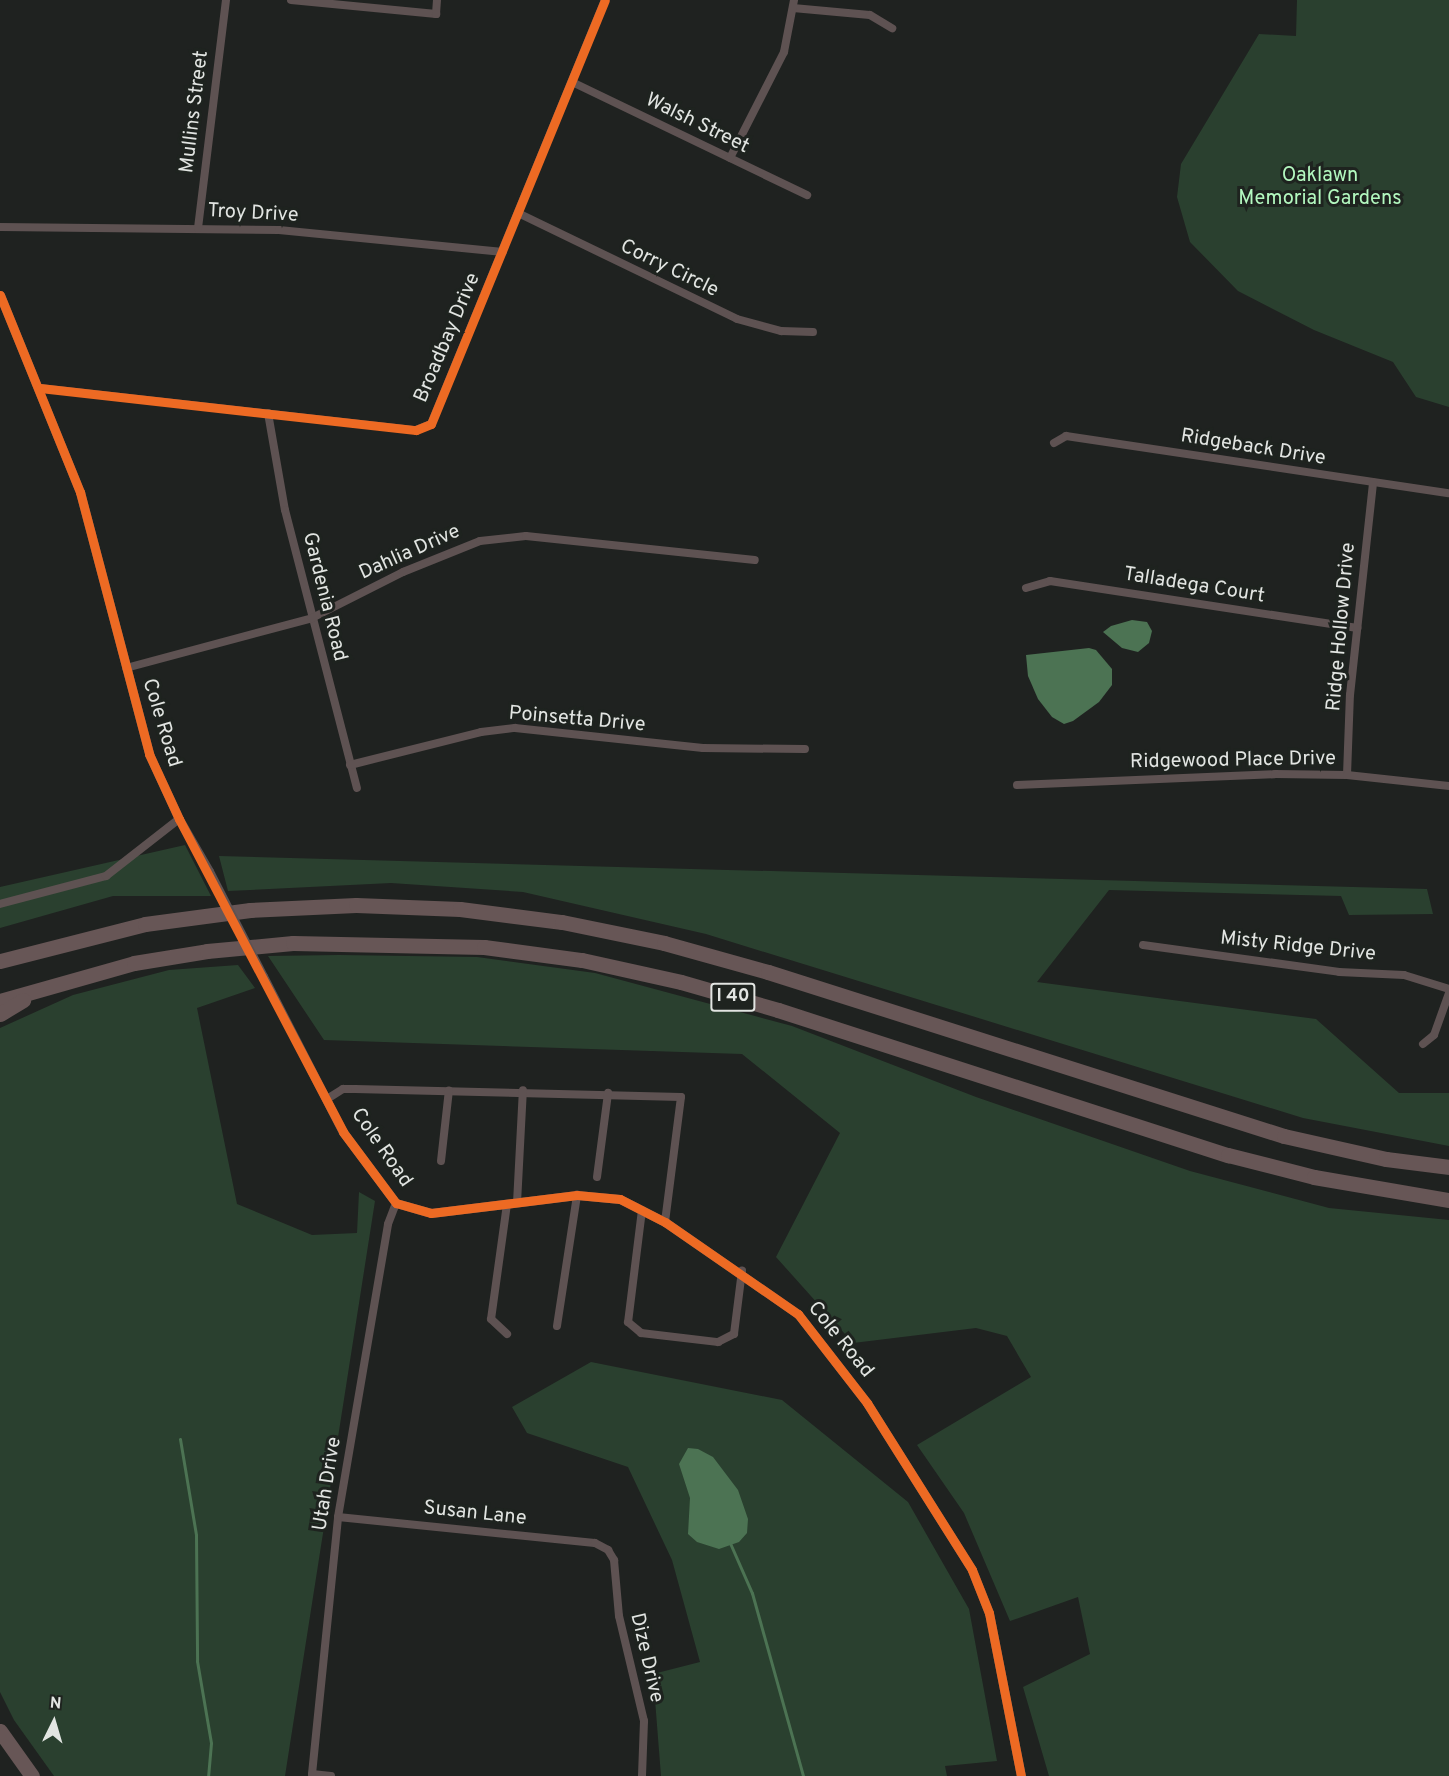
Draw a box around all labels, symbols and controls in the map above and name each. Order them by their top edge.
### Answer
street label: Mullins Street [176,49,214,175]
street label: Walsh Street [641,89,753,159]
park label: Oaklawn Memorial Gardens [1238,165,1402,212]
street label: Troy Drive [207,200,299,228]
street label: Corry Circle [616,235,722,303]
street label: Broadbay Drive [410,270,486,406]
street label: Ridgeback Drive [1179,425,1327,471]
street label: Dahlia Drive [356,520,464,586]
street label: Gardenia Road [296,530,352,664]
street label: Ridge Hollow Drive [1323,542,1361,712]
street label: Talladega Court [1122,563,1266,609]
street label: Cole Road [136,676,186,770]
street label: Poinsetta Drive [508,702,646,738]
street label: Ridgewood Place Drive [1130,747,1336,775]
street label: Misty Ridge Drive [1219,927,1377,967]
road number: I 40 [709,982,757,1012]
street label: Cole Road [345,1104,417,1192]
street label: Cole Road [802,1297,878,1383]
street label: Utah Drive [309,1435,347,1533]
street label: Susan Lane [422,1497,528,1531]
street label: Dize Drive [624,1611,668,1705]
north arrow [24,1692,84,1752]
text: N [49,1694,62,1715]

